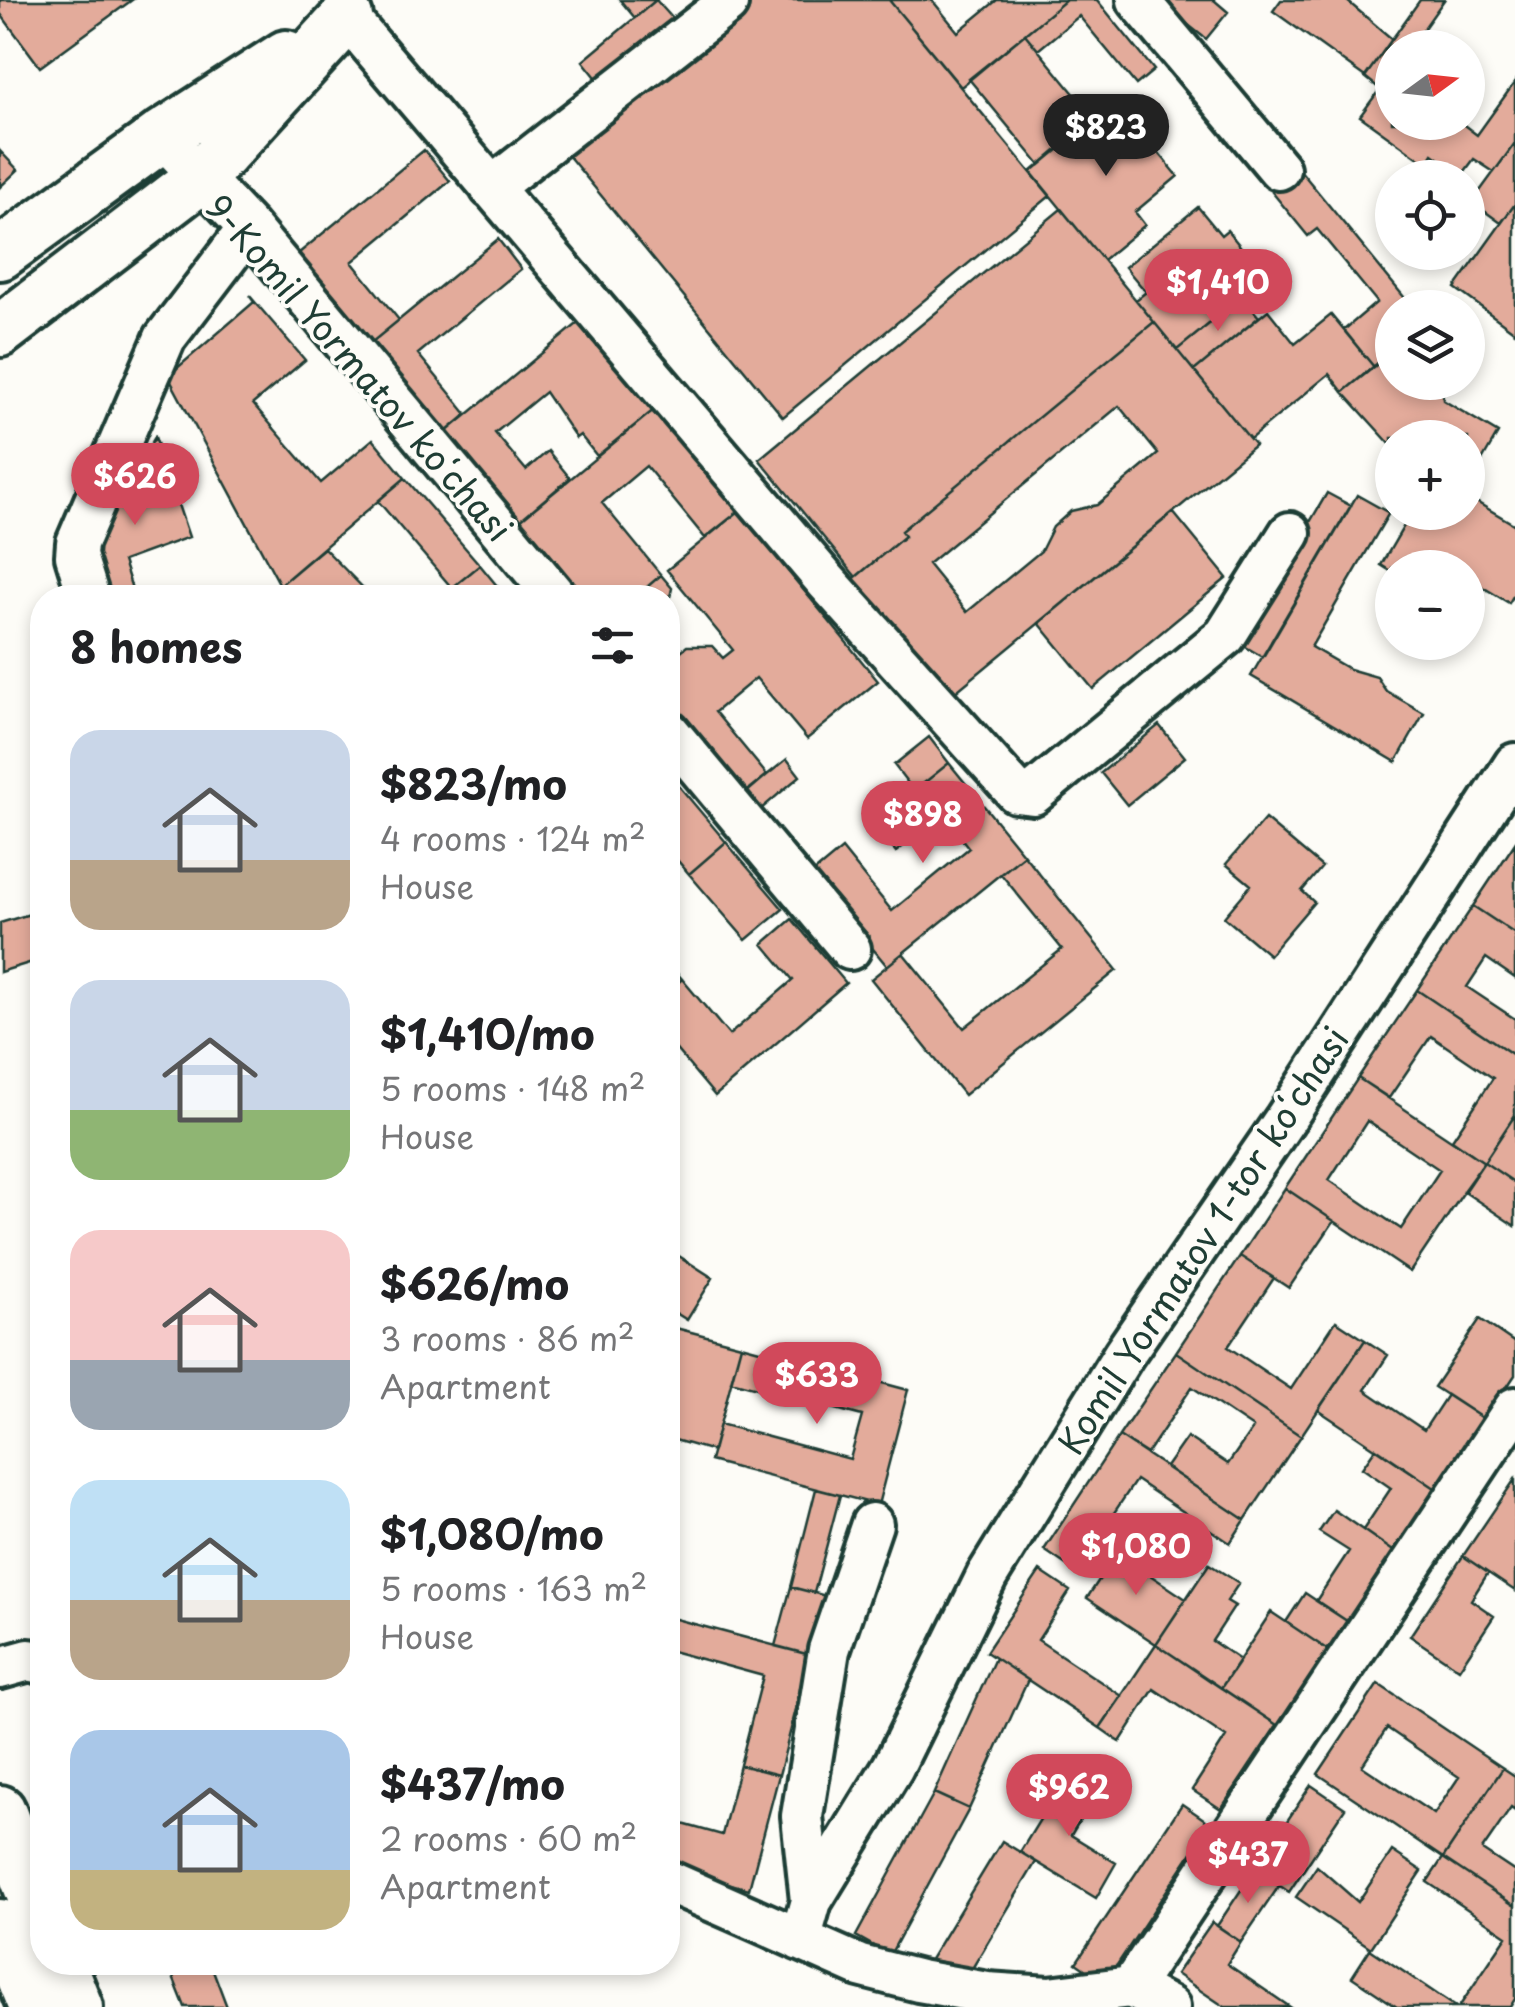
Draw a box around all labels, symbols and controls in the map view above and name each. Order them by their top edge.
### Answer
north arrow [1375,30,1485,140]
map controls [1375,30,1485,660]
pin: $823 [1047,94,1165,179]
text: $823 [1065,102,1147,150]
button: locate [1375,160,1485,270]
street label: 9-Komil Yormatov koʻchasi [194,182,526,552]
pin: $1,410 [1137,249,1299,334]
text: $1,410 [1166,257,1270,305]
button: layers [1375,290,1485,400]
button: + [1375,420,1485,530]
pin: $626 [76,443,194,528]
text: $626 [93,451,177,499]
button: − [1375,550,1485,660]
text: 8 homes [70,614,243,677]
icon: filters [585,618,640,673]
text: $823/mo [380,751,567,814]
icon: home [150,770,270,890]
pin: $898 [864,781,982,866]
text: $898 [883,789,963,837]
text: 4 rooms · 124 m² [380,814,646,862]
text: House [380,862,474,910]
text: $1,410/mo [380,1001,595,1064]
street label: Komil Yormatov 1-tor koʻchasi [1044,1016,1360,1464]
icon: home [150,1020,270,1140]
text: 5 rooms · 148 m² [380,1064,645,1112]
text: House [380,1112,474,1160]
text: $626/mo [380,1251,569,1314]
icon: home [150,1270,270,1390]
text: 3 rooms · 86 m² [380,1314,635,1362]
pin: $633 [758,1342,876,1427]
text: $633 [775,1350,859,1398]
text: Apartment [380,1362,551,1410]
text: $1,080/mo [380,1501,604,1564]
pin: $1,080 [1055,1513,1217,1598]
icon: home [150,1520,270,1640]
text: $1,080 [1081,1521,1191,1569]
text: 5 rooms · 163 m² [380,1564,647,1612]
text: House [380,1612,474,1660]
text: $437/mo [380,1751,565,1814]
pin: $962 [1010,1754,1128,1839]
text: $962 [1028,1762,1110,1810]
icon: home [150,1770,270,1890]
text: 2 rooms · 60 m² [380,1814,637,1862]
pin: $437 [1189,1821,1307,1906]
text: $437 [1208,1829,1288,1877]
text: Apartment [380,1862,551,1910]

